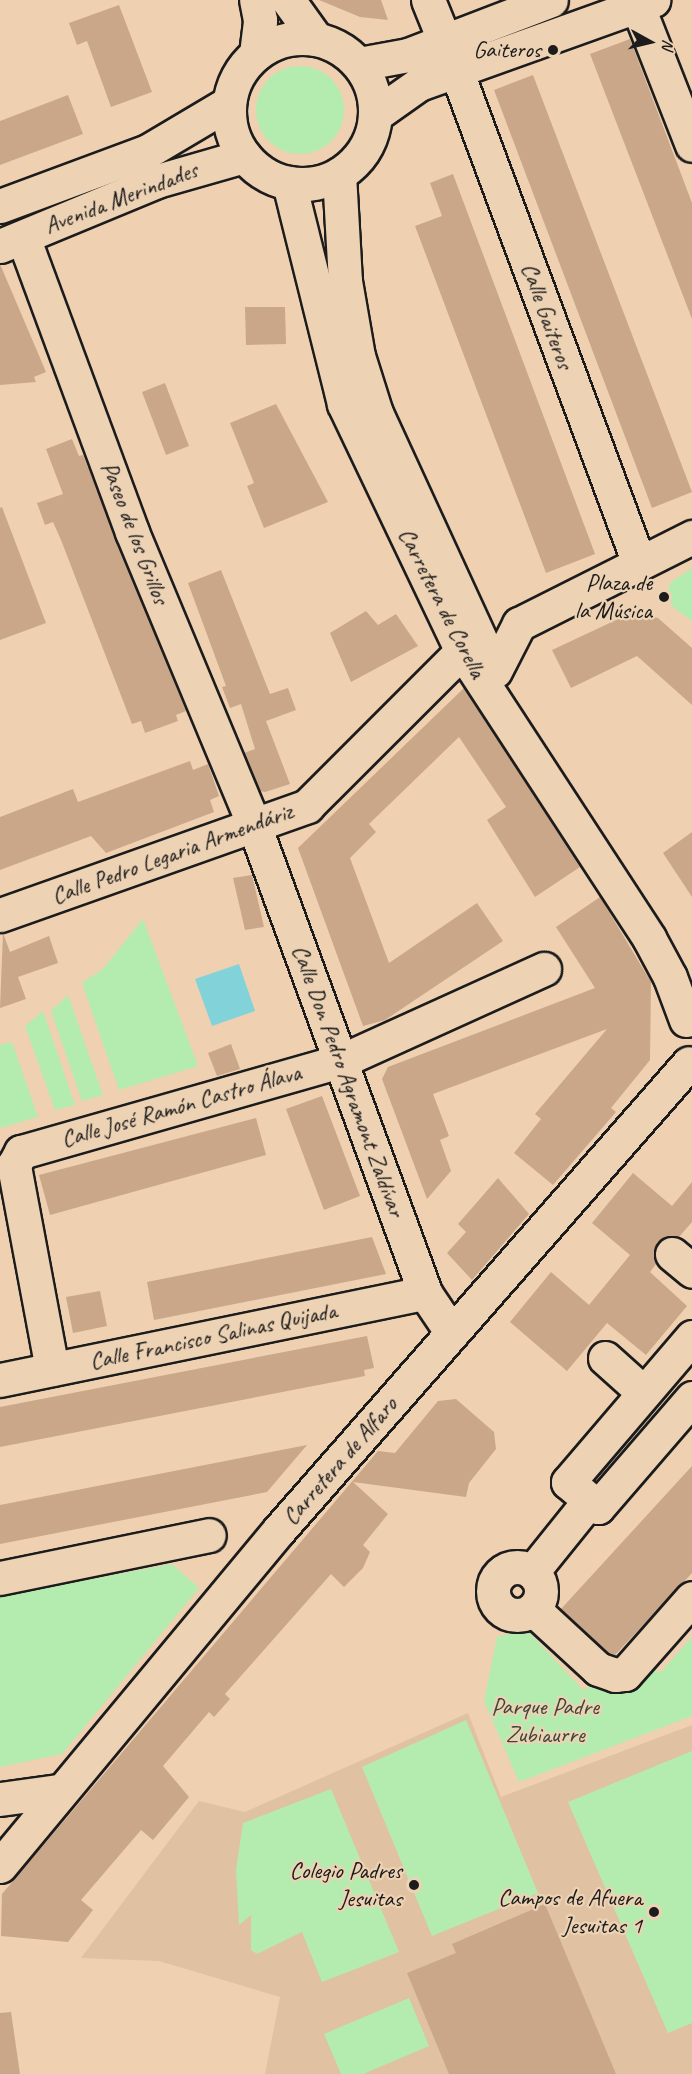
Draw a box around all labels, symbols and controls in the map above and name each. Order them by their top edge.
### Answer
north arrow [620,12,680,72]
place label: Gaiteros [473,36,541,64]
text: N [657,38,678,51]
marker: Gaiteros [546,43,560,57]
street label: Avenida Merindades [40,156,202,240]
street label: Calle Gaiteros [514,259,580,373]
street label: Paseo de los Grillos [95,458,175,608]
street label: Carretera de Corella [392,523,492,683]
place label: Plaza de la Música [575,569,652,625]
marker: Plaza de la Música [657,590,671,604]
street label: Calle Pedro Legaria Armendáriz [48,797,296,911]
street label: Calle Don Pedro Agramont Zaldívar [285,941,411,1221]
street label: Calle José Ramón Castro Álava [58,1058,304,1154]
street label: Calle Francisco Salinas Quijada [86,1296,340,1376]
street label: Carretera de Alfaro [276,1391,404,1531]
park label: Parque Padre Zubiaurre [491,1693,599,1749]
place label: Colegio Padres Jesuitas [288,1857,402,1913]
marker: Colegio Padres Jesuitas [407,1878,421,1892]
place label: Campos de Afuera Jesuitas 1 [498,1884,642,1940]
marker: Campos de Afuera Jesuitas 1 [647,1905,661,1919]

